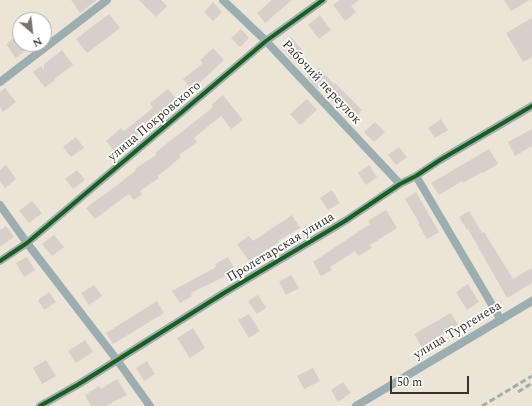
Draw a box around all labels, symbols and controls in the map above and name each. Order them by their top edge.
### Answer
north arrow [12,12,52,52]
text: N [29,33,45,52]
street label: Рабочий переулок [278,38,364,128]
street label: улица Покровского [105,78,205,166]
street label: Пролетарская улица [224,210,338,286]
street label: улица Тургенева [411,299,505,363]
scale bar [392,368,471,394]
text: 50 m [397,373,422,392]

